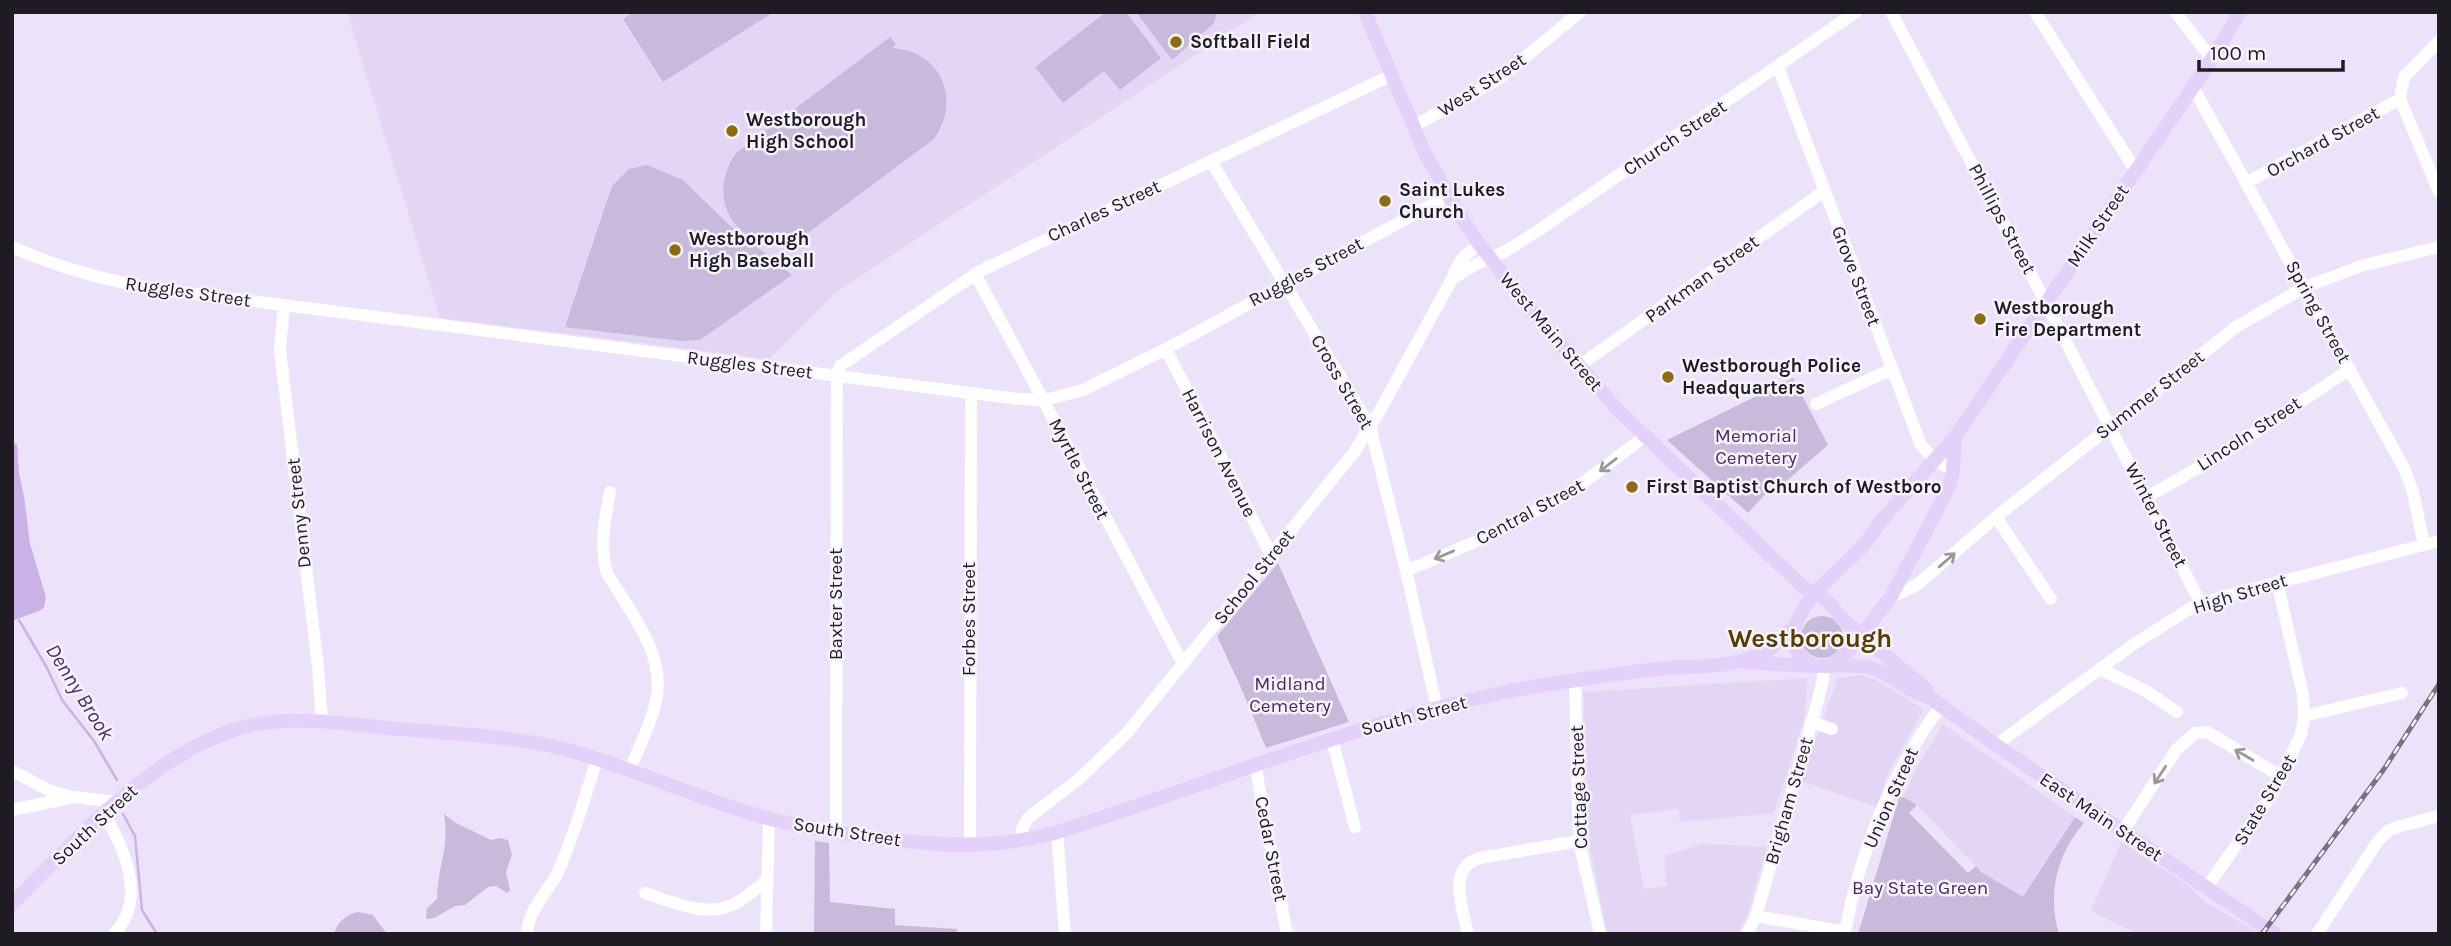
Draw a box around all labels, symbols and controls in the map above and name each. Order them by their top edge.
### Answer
scale bar [2199,28,2342,72]
place label: Softball Field [1190,31,1311,53]
marker: Softball Field [1168,34,1184,50]
text: 100 m [2210,41,2267,65]
street label: West Street [1434,49,1530,121]
street label: Church Street [1619,95,1731,181]
street label: Orchard Street [2263,102,2383,182]
place label: Westborough High School [746,109,866,153]
marker: Westborough High School [724,123,740,139]
street label: Phillips Street [1964,160,2040,278]
street label: Charles Street [1044,175,1164,247]
place label: Saint Lukes Church [1399,179,1505,223]
street label: Milk Street [2062,181,2134,271]
marker: Saint Lukes Church [1377,193,1393,209]
street label: Grove Street [1827,223,1885,329]
place label: Westborough High Baseball [689,228,814,272]
street label: Parkman Street [1641,230,1763,328]
street label: Ruggles Street [1245,233,1367,311]
marker: Westborough High Baseball [667,242,683,258]
street label: Spring Street [2281,257,2355,367]
street label: West Main Street [1495,268,1607,396]
street label: Ruggles Street [124,272,252,312]
place label: Westborough Fire Department [1994,297,2141,341]
marker: Westborough Fire Department [1972,311,1988,327]
street label: Cross Street [1306,331,1378,433]
street label: Ruggles Street [686,346,814,384]
street label: Summer Street [2091,346,2209,444]
place label: Westborough Police Headquarters [1682,355,1861,399]
marker: Westborough Police Headquarters [1660,369,1676,385]
street label: Harrison Avenue [1177,385,1261,521]
street label: Lincoln Street [2193,392,2305,476]
street label: Myrtle Street [1044,415,1114,523]
park label: Memorial Cemetery [1715,425,1797,469]
street label: Denny Street [282,457,316,569]
one-way arrow [1599,457,1618,472]
street label: Winter Street [2120,459,2192,571]
street label: Central Street [1472,474,1588,550]
place label: First Baptist Church of Westboro [1646,476,1941,498]
marker: First Baptist Church of Westboro [1624,479,1640,495]
street label: School Street [1209,525,1299,629]
street label: Baxter Street [825,548,847,660]
one-way arrow [1434,549,1455,562]
one-way arrow [1938,552,1956,568]
street label: Forbes Street [958,562,980,676]
street label: High Street [2190,569,2290,619]
district label: Westborough [1728,623,1892,654]
water label: Denny Brook [41,639,119,745]
park label: Midland Cemetery [1249,673,1331,717]
street label: South Street [1359,691,1469,741]
street label: Cottage Street [1566,725,1592,849]
street label: Brigham Street [1760,735,1818,867]
street label: Union Street [1859,744,1923,852]
one-way arrow [2234,748,2255,761]
street label: State Street [2229,750,2301,850]
one-way arrow [2153,765,2167,784]
street label: East Main Street [2036,768,2166,866]
street label: South Street [48,780,142,870]
street label: Cedar Street [1250,795,1292,903]
street label: South Street [792,813,902,851]
park label: Bay State Green [1852,877,1988,899]

